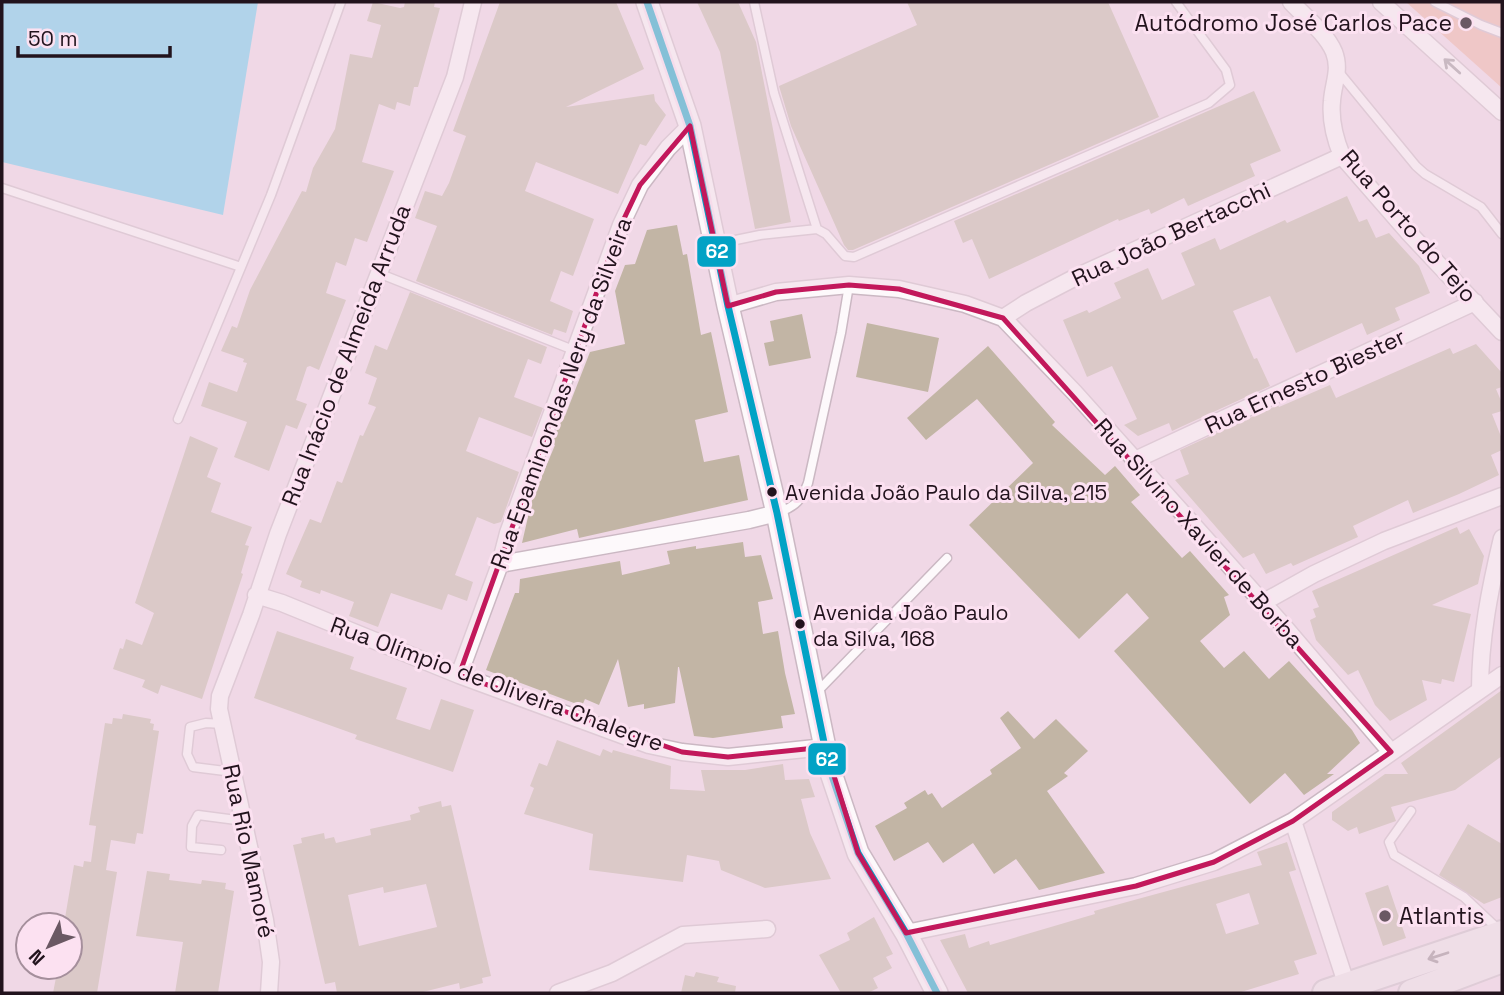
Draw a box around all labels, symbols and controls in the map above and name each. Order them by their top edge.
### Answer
place label: Autódromo José Carlos Pace [1135,8,1452,38]
scale bar [18,14,170,58]
marker: Autódromo José Carlos Pace [1458,15,1474,31]
text: 50 m [28,25,78,52]
one-way arrow [1443,58,1461,74]
street label: Rua Porto do Tejo [1334,143,1484,309]
street label: Rua João Bertacchi [1067,175,1275,293]
street label: Rua Inácio de Almeida Arruda [275,200,417,510]
street label: Rua Epaminondas Nery da Silveira [483,213,639,573]
line badge: 62 [696,235,737,268]
text: 62 [706,239,728,264]
street label: Rua Ernesto Biester [1200,321,1410,441]
street label: Rua Silvino Xavier de Borba [1088,412,1310,654]
place label: Avenida João Paulo da Silva, 215 [785,479,1107,506]
marker: Avenida João Paulo da Silva, 215 [765,485,779,499]
place label: Avenida João Paulo da Silva, 168 [813,599,1008,652]
street label: Rua Olímpio de Oliveira Chalegre [326,610,668,758]
marker: Avenida João Paulo da Silva, 168 [793,617,807,631]
line badge: 62 [807,742,847,776]
text: 62 [816,747,838,772]
street label: Rua Rio Mamoré [216,761,282,941]
place label: Atlantis [1399,901,1485,931]
marker: Atlantis [1377,908,1393,924]
north arrow [14,911,84,981]
text: N [23,944,50,970]
one-way arrow [1427,950,1449,963]

